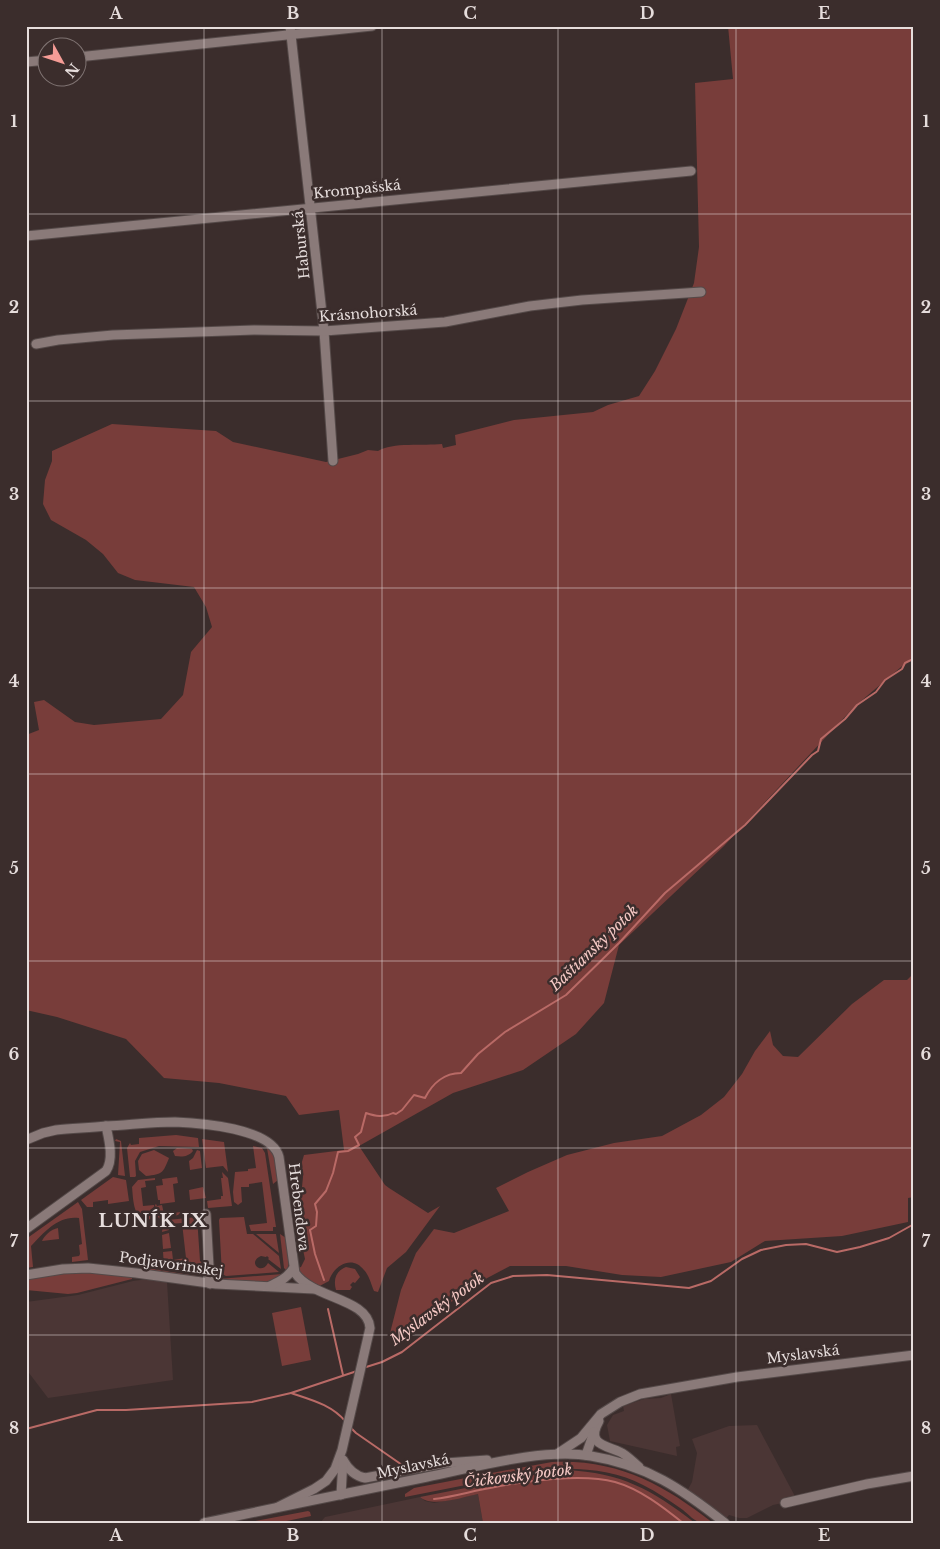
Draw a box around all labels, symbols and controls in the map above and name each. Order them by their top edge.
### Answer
text: A [109,3,124,23]
text: B [287,3,300,23]
text: C [463,3,477,23]
text: D [640,3,654,23]
text: E [818,3,830,23]
north arrow [38,38,88,88]
text: N [61,60,83,81]
text: 1 [11,111,18,131]
text: 1 [923,111,930,131]
street label: Krompašská [312,175,402,203]
street label: Haburská [288,210,314,280]
text: 2 [9,297,19,317]
text: 2 [921,297,931,317]
street label: Krásnohorská [318,301,418,325]
text: 3 [9,484,19,504]
text: 3 [921,484,931,504]
text: 4 [9,671,19,691]
text: 4 [921,671,931,691]
text: 5 [9,858,19,878]
text: 5 [921,858,931,878]
water label: Baštiansky potok [545,901,642,995]
text: 6 [9,1044,20,1064]
text: 6 [921,1044,932,1064]
street label: Hrebendova [285,1162,313,1252]
district label: LUNÍK IX [98,1209,208,1232]
text: 7 [10,1231,19,1251]
text: 7 [922,1231,931,1251]
street label: Podjavorinskej [118,1248,224,1280]
water label: Myslavský potok [385,1268,488,1350]
street label: Myslavská [766,1341,841,1367]
text: 8 [9,1418,19,1438]
text: 8 [921,1418,931,1438]
street label: Myslavská [375,1450,451,1482]
water label: Čičkovský potok [463,1459,573,1492]
text: A [109,1525,124,1545]
text: B [287,1525,300,1545]
text: C [463,1525,477,1545]
text: D [640,1525,654,1545]
text: E [818,1525,830,1545]

